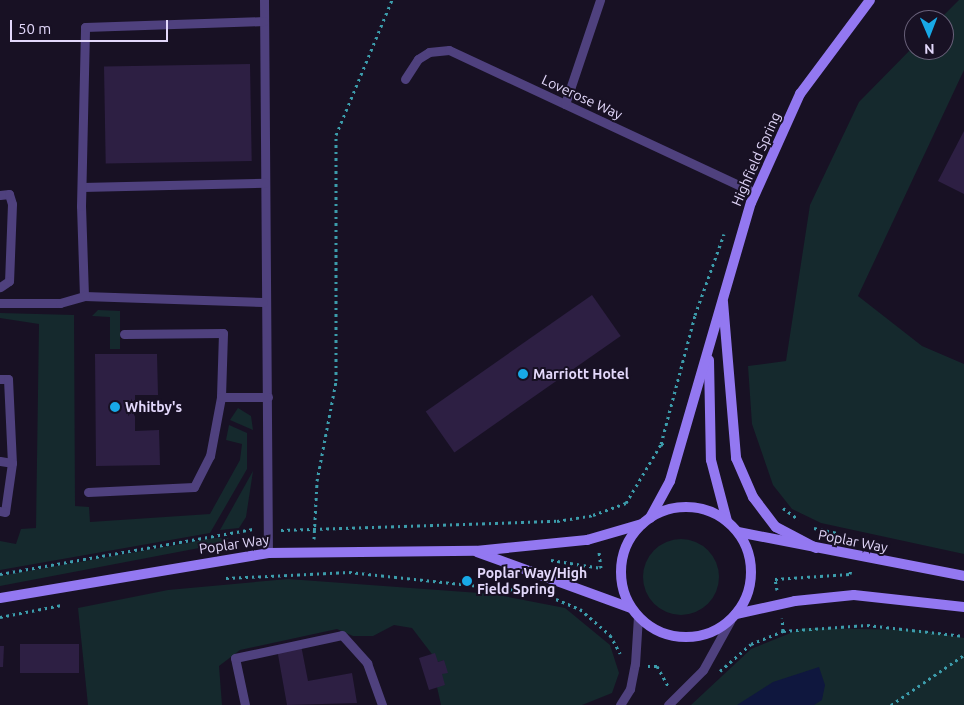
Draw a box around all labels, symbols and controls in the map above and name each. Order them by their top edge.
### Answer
scale bar [12,10,170,42]
north arrow [904,10,954,60]
text: 50 m [18,20,51,37]
text: N [924,41,935,57]
street label: Loverose Way [539,71,625,123]
street label: Highfield Spring [728,109,784,209]
place label: Marriott Hotel [533,366,629,382]
marker: Marriott Hotel [517,368,529,380]
place label: Whitby's [125,399,182,415]
marker: Whitby's [109,401,121,413]
street label: Poplar Way [817,526,889,556]
street label: Poplar Way [198,531,270,557]
place label: Poplar Way/High Field Spring [477,565,587,598]
marker: Poplar Way/High Field Spring [461,575,473,587]

